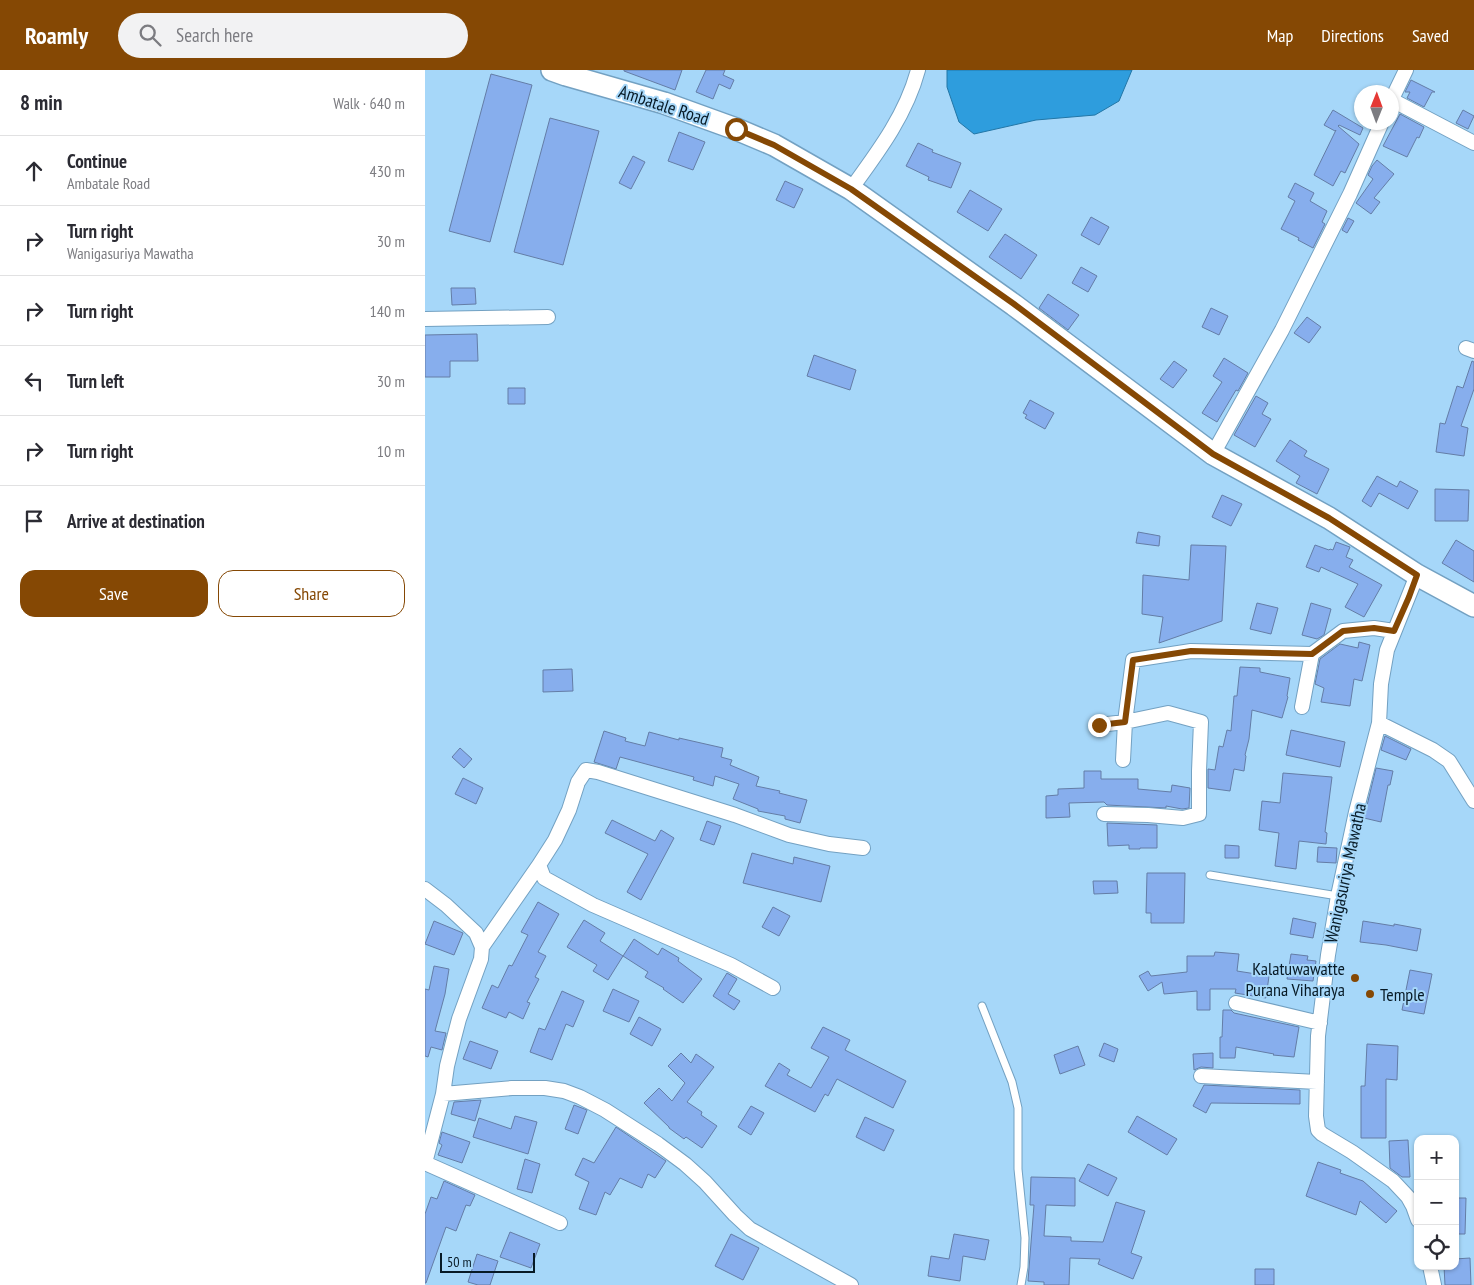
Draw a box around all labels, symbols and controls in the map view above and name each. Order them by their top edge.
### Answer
search box [118,13,468,58]
text: Roamly [25,20,88,51]
icon: search [136,21,164,49]
text: Search here [176,23,253,47]
text: Map [1267,24,1293,47]
text: Directions [1321,24,1384,47]
text: Saved [1412,24,1449,47]
street label: Ambatale Road [616,80,712,130]
north arrow [1354,85,1399,130]
text: 8 min [20,89,62,116]
text: Walk · 640 m [333,93,405,113]
route start [725,118,748,141]
text: Continue [67,149,127,173]
icon: ahead [20,157,48,185]
text: 430 m [370,161,405,181]
text: Ambatale Road [67,173,150,193]
text: Turn right [67,219,133,243]
icon: right [20,227,48,255]
text: 30 m [377,231,405,251]
text: Wanigasuriya Mawatha [67,243,194,263]
icon: right [20,297,48,325]
text: Turn right [67,299,133,323]
text: 140 m [370,301,405,321]
icon: left [20,367,48,395]
text: Turn left [67,369,124,393]
text: 30 m [377,371,405,391]
icon: right [20,437,48,465]
text: Turn right [67,439,133,463]
text: 10 m [377,441,405,461]
icon: arrive [20,507,48,535]
text: Arrive at destination [67,509,205,533]
button: Save [20,570,208,617]
button: Share [218,570,405,617]
route end [1088,714,1111,737]
street label: Wanigasuriya Mawatha [1319,801,1371,945]
place label: Kalatuwawatte Purana Viharaya [1245,957,1345,1001]
marker: Kalatuwawatte Purana Viharaya [1349,972,1361,984]
place label: Temple [1380,983,1425,1006]
marker: Temple [1364,988,1376,1000]
map controls [1414,1135,1459,1270]
button: + [1414,1135,1459,1180]
button: − [1414,1180,1459,1225]
button: locate [1414,1225,1459,1270]
scale bar [440,1250,535,1273]
text: 50 m [447,1253,472,1271]

